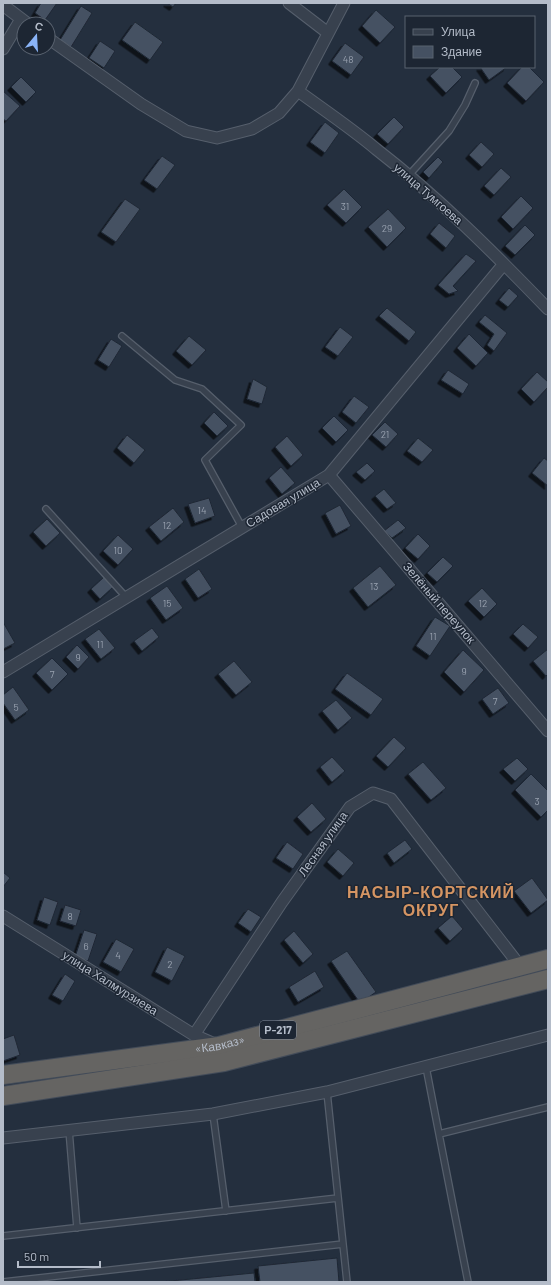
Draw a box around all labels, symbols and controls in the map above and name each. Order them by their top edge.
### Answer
north arrow [16,16,56,56]
legend [405,16,535,68]
text: С [33,19,45,33]
text: Улица [441,24,475,39]
text: Здание [441,44,482,59]
house number: 48 [343,53,353,65]
street label: улица Тумгоева [391,160,466,228]
house number: 31 [341,200,349,212]
house number: 29 [382,222,392,234]
house number: 21 [381,428,389,440]
street label: Садовая улица [243,474,323,531]
house number: 14 [197,504,207,516]
house number: 12 [163,519,171,531]
house number: 10 [113,544,123,556]
street label: Зелёный переулок [400,559,479,647]
house number: 13 [370,580,378,592]
house number: 15 [163,597,171,609]
house number: 12 [479,597,487,609]
house number: 11 [429,630,437,642]
house number: 11 [96,638,104,650]
house number: 9 [75,651,81,663]
house number: 9 [461,665,467,677]
house number: 7 [50,668,55,680]
house number: 7 [493,695,498,707]
house number: 5 [13,701,19,713]
house number: 3 [534,795,540,807]
street label: Лесная улица [295,808,351,879]
district label: НАСЫР-КОРТСКИЙ ОКРУГ [347,882,515,919]
house number: 8 [67,910,73,922]
house number: 6 [83,940,89,952]
street label: улица Халмурзиева [60,947,161,1018]
house number: 4 [115,949,121,961]
house number: 2 [167,958,173,970]
road number: Р-217 [260,1021,296,1039]
street label: «Кавказ» [194,1032,246,1055]
scale bar [18,1243,100,1269]
text: 50 m [24,1249,49,1263]

